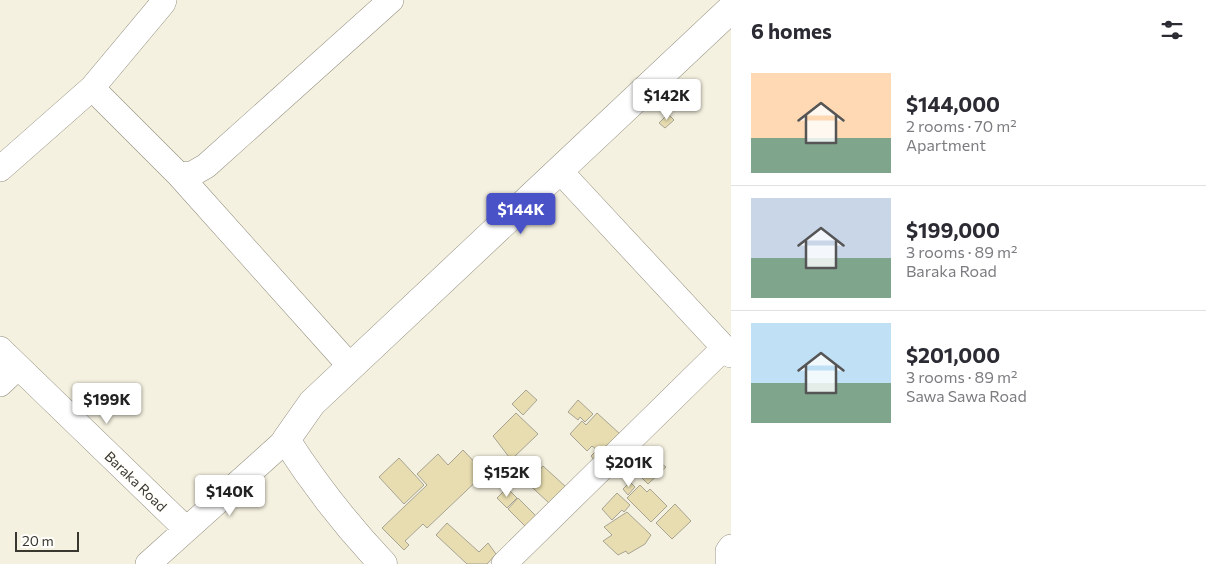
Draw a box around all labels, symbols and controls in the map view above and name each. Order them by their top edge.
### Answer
icon: filters [1158,16,1186,44]
text: 6 homes [751,18,832,43]
pin: $142K [632,78,702,121]
text: $142K [644,85,690,104]
text: $144,000 [906,91,1000,116]
icon: home [791,93,851,153]
text: 2 rooms · 70 m² [906,116,1017,135]
text: Apartment [906,135,986,154]
pin: $144K [486,192,556,235]
text: $144K [497,199,545,218]
text: $199,000 [906,217,1000,242]
icon: home [791,218,851,278]
text: 3 rooms · 89 m² [906,242,1017,261]
text: Baraka Road [906,261,997,280]
text: $201,000 [906,342,1000,367]
icon: home [791,343,851,403]
text: 3 rooms · 89 m² [906,367,1017,386]
pin: $199K [72,382,142,425]
text: Sawa Sawa Road [906,386,1027,405]
text: $199K [83,389,131,408]
pin: $201K [594,446,664,488]
street label: Baraka Road [102,447,170,515]
text: $201K [605,452,653,471]
pin: $152K [472,456,542,498]
text: $152K [484,462,530,481]
pin: $140K [195,474,265,517]
text: $140K [206,481,254,500]
scale bar [15,529,79,552]
text: 20 m [22,532,54,549]

